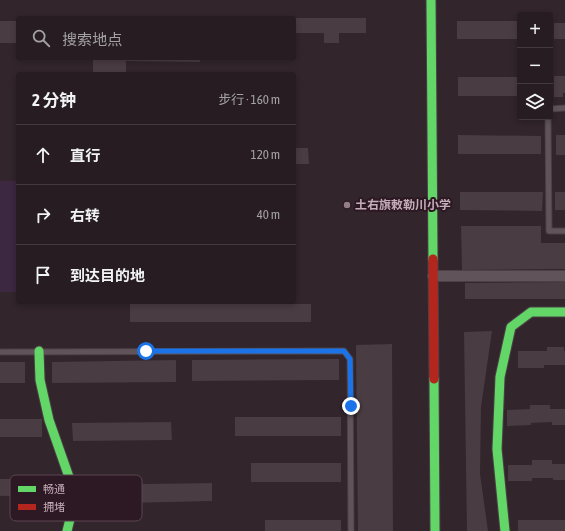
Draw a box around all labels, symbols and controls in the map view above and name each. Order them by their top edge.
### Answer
map controls [517,12,553,120]
button: + [517,12,553,48]
search box [16,16,296,60]
icon: search [30,27,52,49]
text: 搜索地点 [62,31,122,48]
button: − [517,48,553,84]
button: layers [517,84,553,120]
text: 2 分钟 [32,90,76,110]
text: 步行 · 160 m [218,92,280,107]
icon: ahead [32,144,54,166]
text: 直行 [70,147,100,164]
text: 120 m [251,147,280,162]
place label: 土右旗敕勒川小学 [355,198,451,212]
marker: 土右旗敕勒川小学 [342,200,352,210]
icon: right [32,204,54,226]
text: 右转 [70,207,100,224]
text: 40 m [257,207,280,222]
icon: arrive [32,264,54,286]
text: 到达目的地 [70,267,145,284]
route start [137,342,155,360]
route end [342,397,360,415]
legend [10,475,142,521]
text: 畅通 [43,483,65,495]
text: 拥堵 [43,501,65,513]

